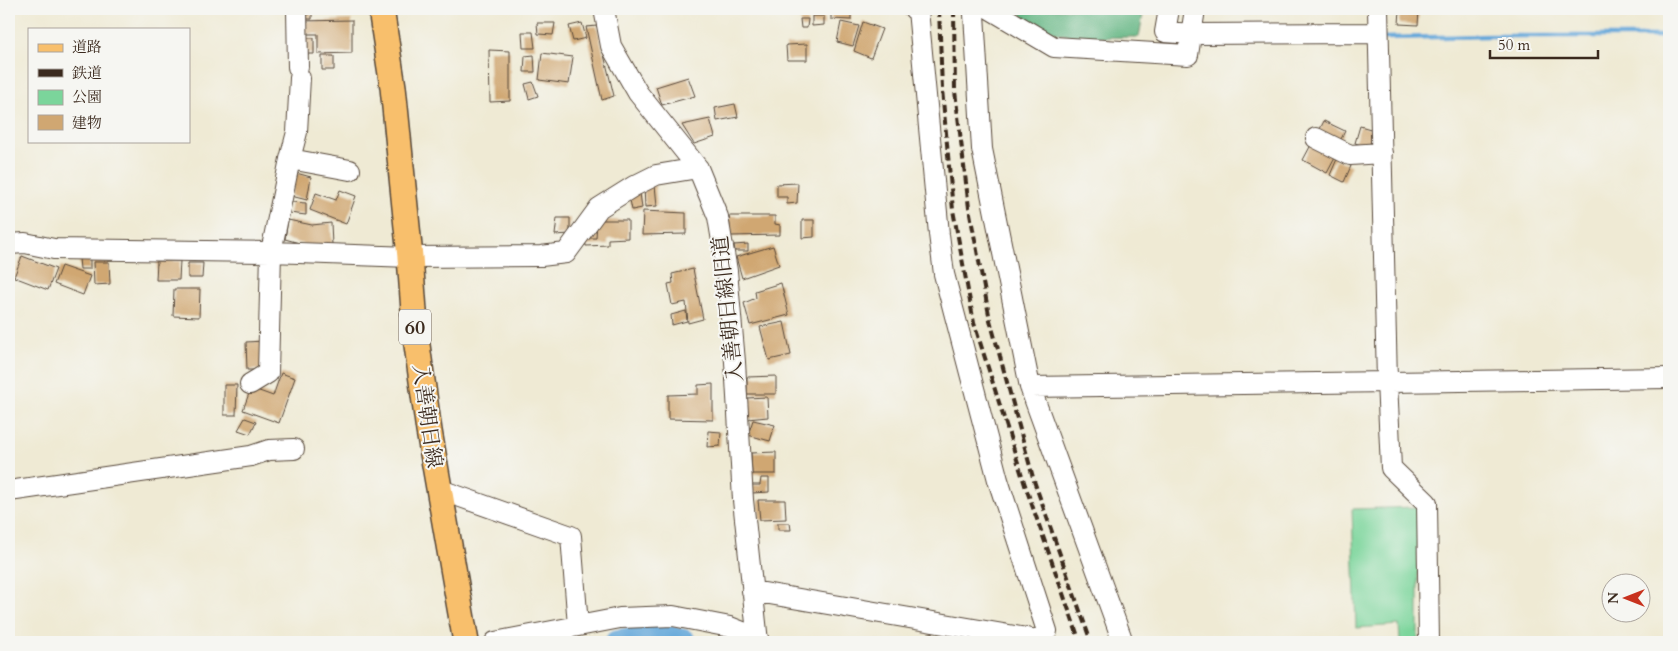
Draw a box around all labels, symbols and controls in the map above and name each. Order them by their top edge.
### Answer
legend [28,28,190,142]
scale bar [1490,28,1598,60]
text: 50 m [1498,35,1530,55]
text: 道路 [72,37,102,57]
text: 鉄道 [72,63,102,83]
text: 公園 [72,87,102,107]
text: 建物 [72,113,102,133]
street label: 入善朝日線旧道 [706,234,750,384]
road number: 60 [399,310,431,344]
street label: 入善朝日線 [405,362,449,470]
north arrow [1600,574,1650,624]
text: N [1604,592,1623,604]

